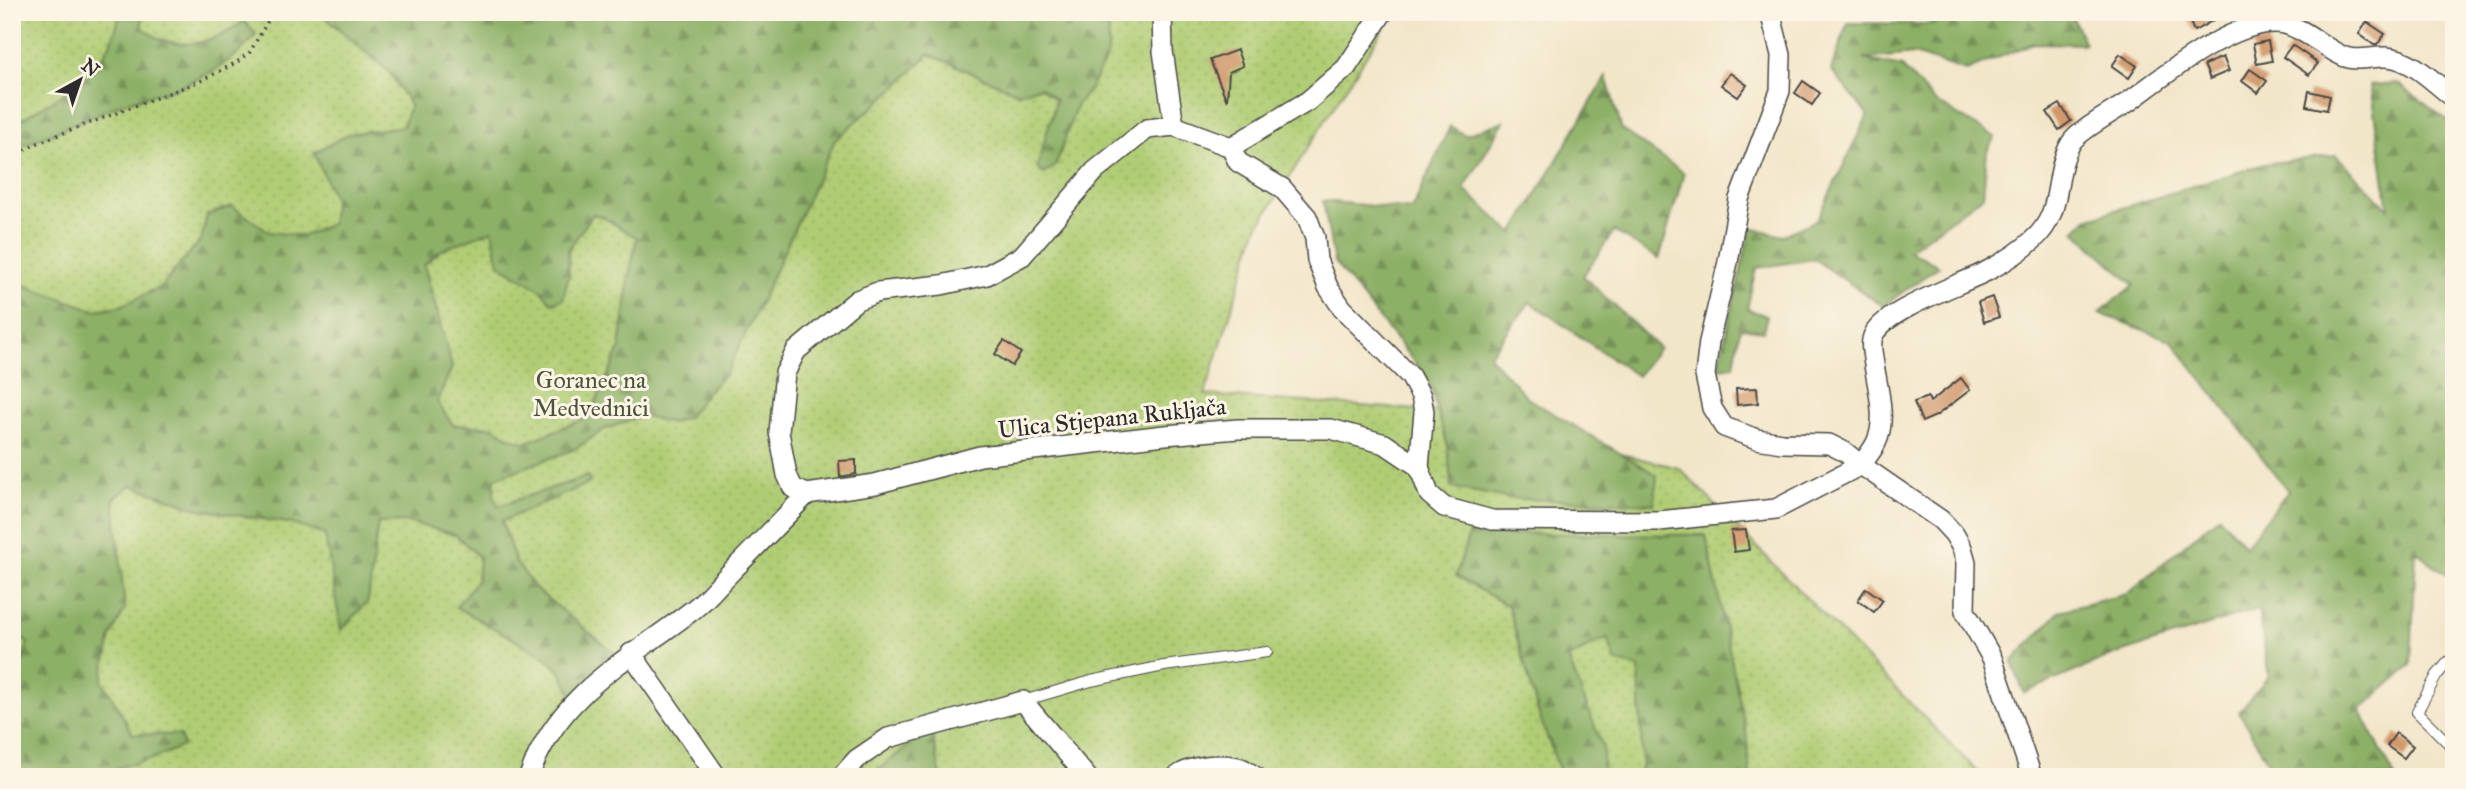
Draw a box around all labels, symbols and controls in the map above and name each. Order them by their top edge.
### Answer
north arrow [46,46,116,116]
text: N [77,53,104,81]
park label: Goranec na Medvednici [533,365,649,423]
street label: Ulica Stjepana Rukljača [996,391,1228,445]

